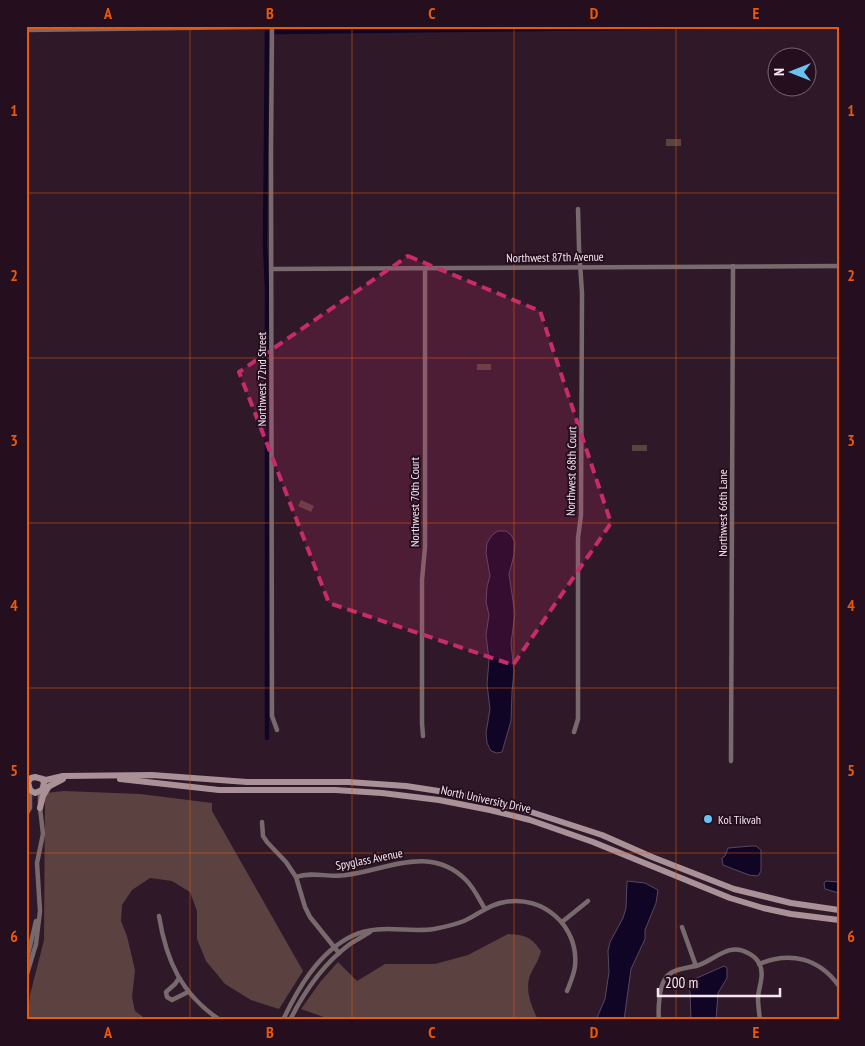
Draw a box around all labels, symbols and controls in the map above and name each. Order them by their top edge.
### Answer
text: A [103,3,113,23]
text: B [266,3,274,23]
text: C [428,3,436,23]
text: D [590,3,599,23]
text: E [753,3,760,23]
north arrow [768,48,818,98]
text: N [770,68,788,76]
text: 1 [10,100,18,120]
text: 1 [847,100,855,120]
street label: Northwest 87th Avenue [506,249,604,265]
text: 2 [10,265,18,285]
text: 2 [847,265,855,285]
street label: Northwest 72nd Street [254,331,269,426]
street label: Northwest 68th Court [563,425,579,516]
text: 3 [10,430,18,450]
text: 3 [847,430,855,450]
street label: Northwest 70th Court [407,456,422,547]
street label: Northwest 66th Lane [715,469,730,557]
text: 4 [10,595,18,615]
text: 4 [847,595,855,615]
text: 5 [10,760,18,780]
text: 5 [847,760,855,780]
street label: North University Drive [440,782,532,816]
place label: Kol Tikvah [718,812,761,827]
marker: Kol Tikvah [702,813,714,825]
street label: Spyglass Avenue [334,845,404,873]
text: 6 [10,926,18,946]
text: 6 [847,926,855,946]
scale bar [658,966,780,998]
text: 200 m [665,973,698,992]
text: A [103,1022,113,1042]
text: B [266,1022,274,1042]
text: C [428,1022,436,1042]
text: D [590,1022,599,1042]
text: E [753,1022,760,1042]

